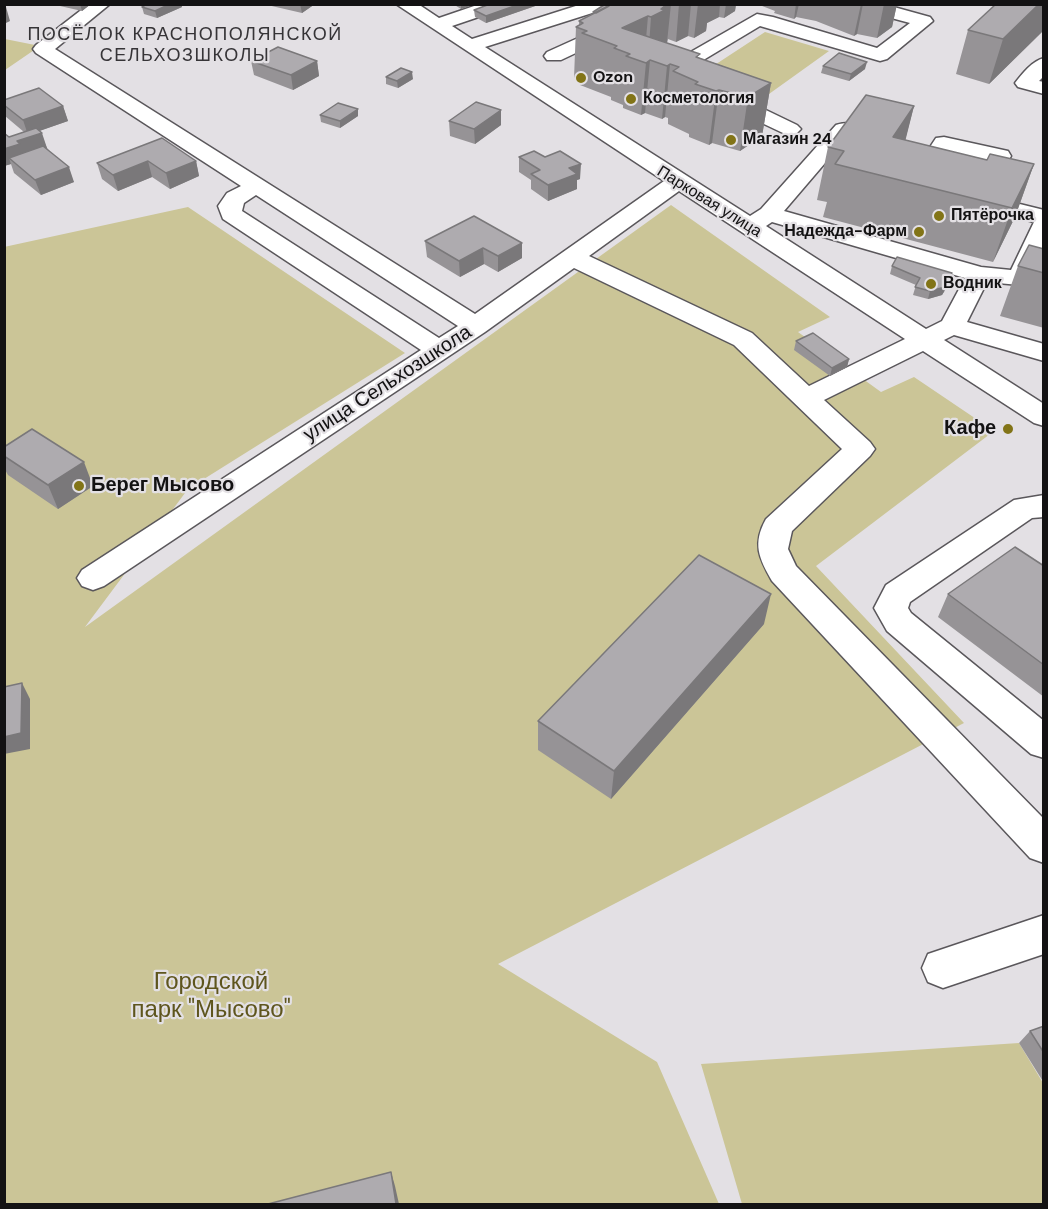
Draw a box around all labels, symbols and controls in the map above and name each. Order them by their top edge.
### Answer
district label: ПОСЁЛОК КРАСНОПОЛЯНСКОЙ СЕЛЬХОЗШКОЛЫ [27,24,343,66]
place label: Ozon [593,68,633,88]
marker: Ozon [574,71,588,85]
place label: Косметология [643,89,754,109]
marker: Косметология [624,92,638,106]
place label: Магазин 24 [743,130,832,150]
marker: Магазин 24 [724,133,738,147]
street label: Парковая улица [653,162,765,242]
place label: Пятёрочка [951,206,1034,226]
marker: Пятёрочка [932,209,946,223]
place label: Надежда-Фарм [784,222,907,242]
marker: Надежда-Фарм [912,225,926,239]
place label: Водник [943,274,1002,294]
marker: Водник [924,277,938,291]
street label: улица Сельхозшкола [299,321,477,447]
place label: Кафе [944,417,996,441]
marker: Кафе [1001,422,1015,436]
place label: Берег Мысово [91,474,234,498]
marker: Берег Мысово [72,479,86,493]
park label: Городской парк "Мысово" [131,969,291,1025]

